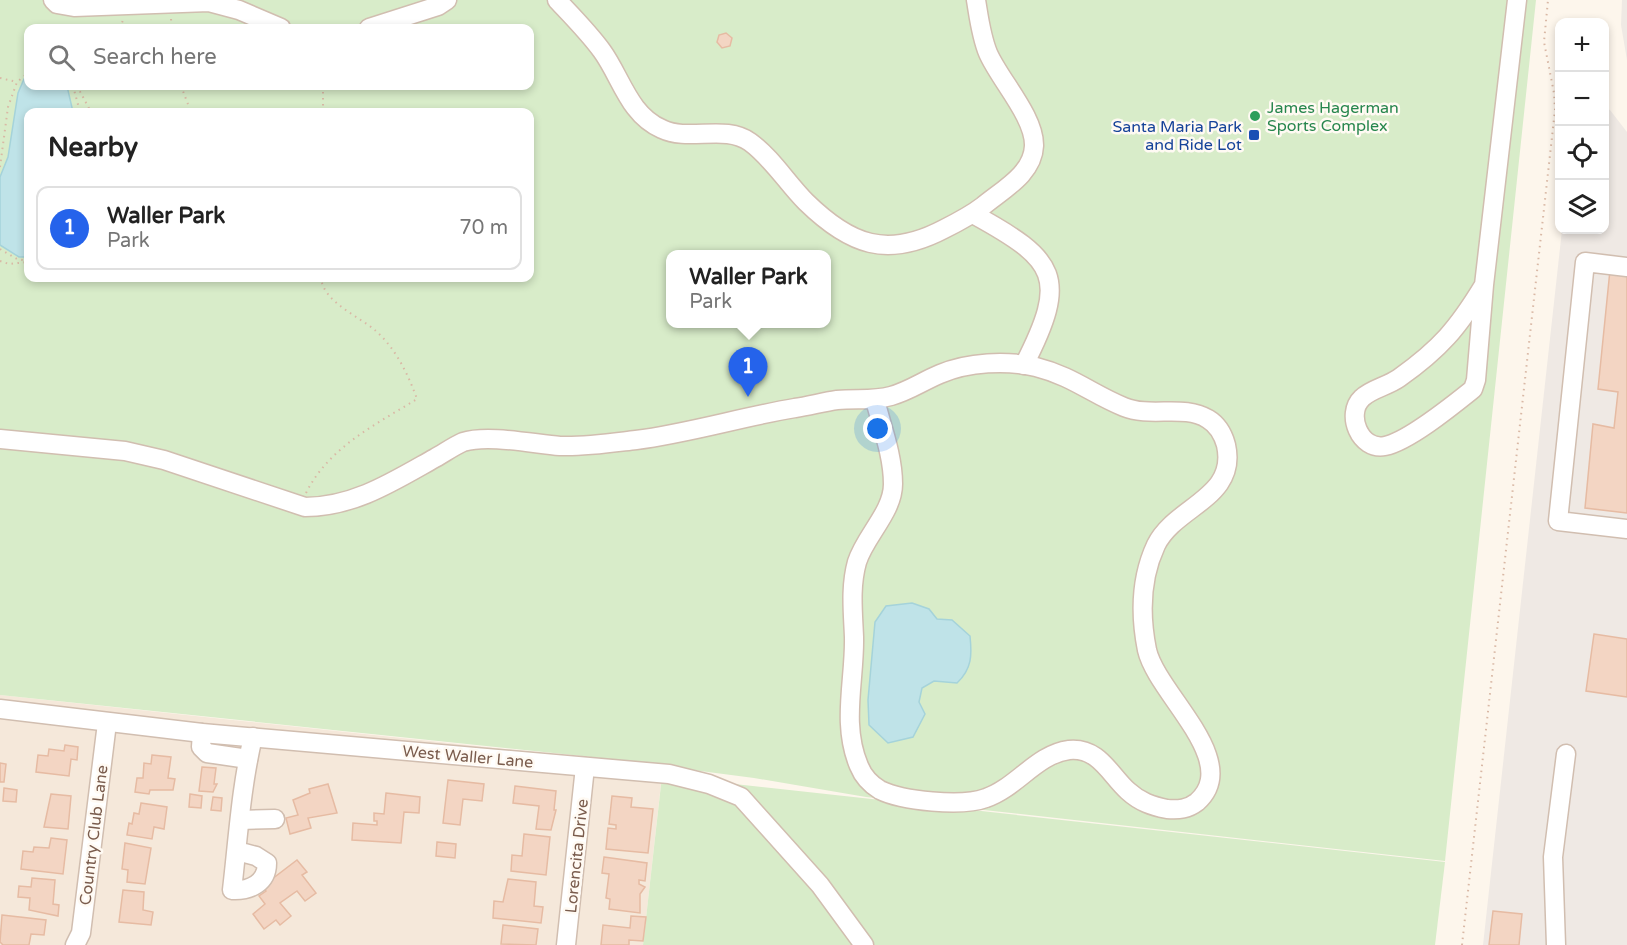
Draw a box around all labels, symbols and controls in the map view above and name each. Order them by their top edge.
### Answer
map controls [1555,18,1609,234]
button: + [1555,18,1609,72]
search box [24,24,534,90]
icon: search [45,41,78,74]
text: Search here [93,44,217,70]
button: − [1555,72,1609,126]
place label: James Hagerman Sports Complex [1267,98,1399,136]
marker: James Hagerman Sports Complex [1248,109,1262,123]
place label: Santa Maria Park and Ride Lot [1112,117,1242,155]
button: locate [1555,126,1609,180]
marker: Santa Maria Park and Ride Lot [1247,128,1261,142]
text: Nearby [48,132,138,163]
button: layers [1555,180,1609,234]
text: Waller Park [107,203,225,229]
text: 1 [63,216,76,240]
text: 70 m [459,216,508,240]
text: Park [107,229,150,253]
popup [666,250,831,328]
text: Waller Park [689,264,808,290]
text: Park [689,290,732,314]
pin: 1 [728,348,768,397]
your location [863,414,892,443]
street label: West Waller Lane [402,741,534,773]
street label: Country Club Lane [75,764,113,906]
street label: Lorencita Drive [561,798,593,914]

